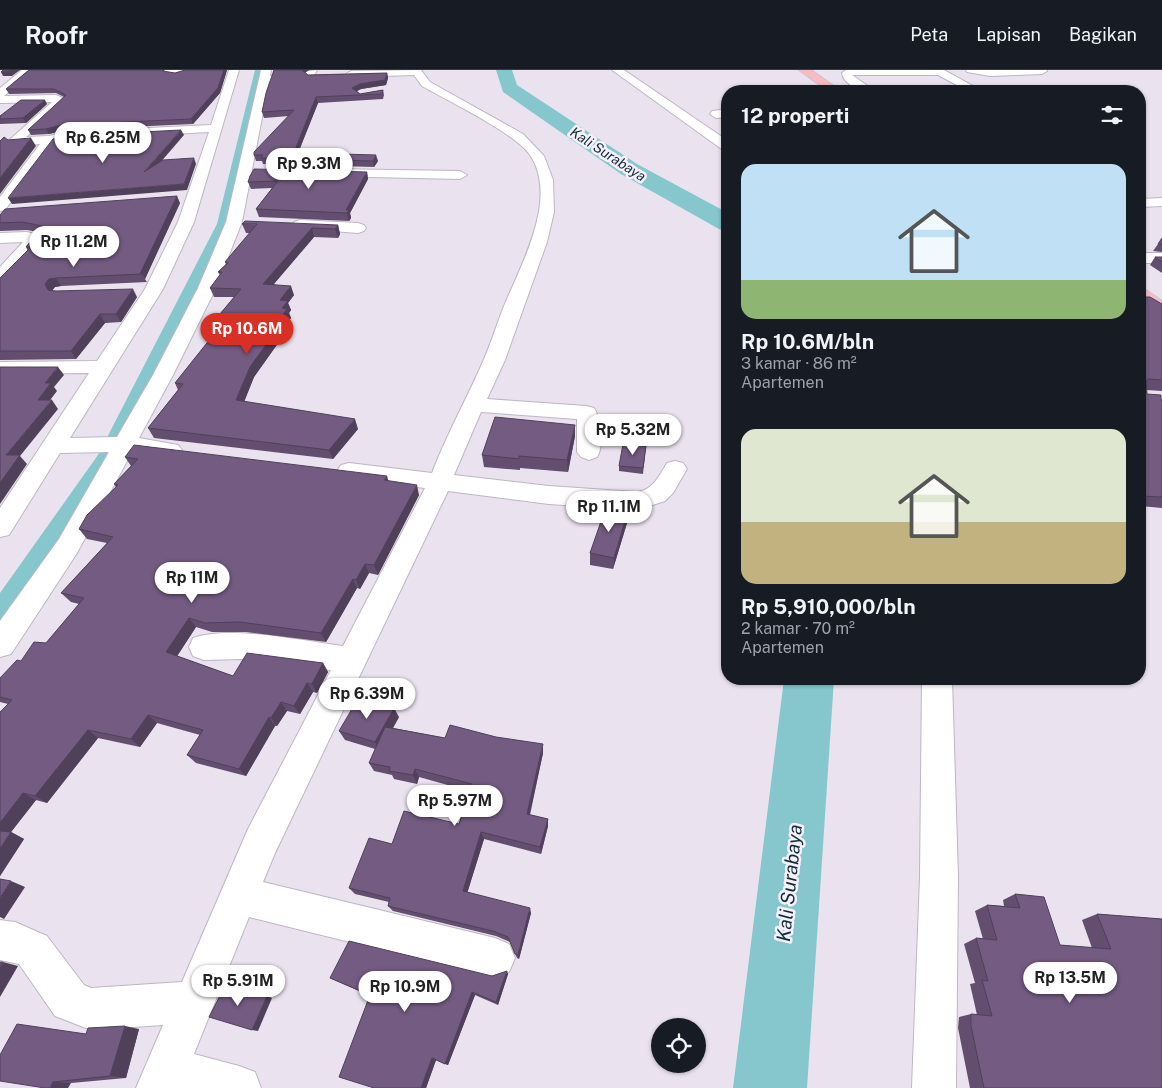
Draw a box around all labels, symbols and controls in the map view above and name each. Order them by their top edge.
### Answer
text: Roofr [25,21,88,49]
text: Peta [910,24,948,45]
text: Lapisan [976,24,1041,45]
text: Bagikan [1069,24,1137,45]
icon: filters [1098,101,1126,129]
text: 12 properti [741,103,849,128]
pin: Rp 6.25M [51,122,155,164]
water label: Kali Surabaya [567,124,649,184]
text: Rp 6.25M [65,128,141,147]
pin: Rp 9.3M [263,148,355,190]
text: Rp 9.3M [277,154,341,173]
icon: home [889,196,979,286]
pin: Rp 11.2M [22,226,126,268]
text: Rp 11.2M [40,232,108,251]
pin: Rp 10.6M [195,312,299,355]
text: Rp 10.6M [211,319,283,338]
text: Rp 10.6M/bln [741,329,874,354]
text: 3 kamar · 86 m² [741,354,857,373]
text: Apartemen [741,373,824,392]
pin: Rp 5.32M [581,414,685,456]
text: Rp 5.32M [596,420,670,439]
icon: home [889,461,979,551]
pin: Rp 11.1M [557,490,661,533]
text: Rp 11.1M [577,497,641,516]
pin: Rp 11M [151,562,233,604]
text: Rp 11M [166,568,218,587]
text: Rp 5,910,000/bln [741,594,916,619]
text: 2 kamar · 70 m² [741,619,855,638]
text: Apartemen [741,638,824,657]
pin: Rp 6.39M [315,678,419,720]
text: Rp 6.39M [329,684,405,703]
pin: Rp 5.97M [403,784,507,827]
text: Rp 5.97M [418,791,492,810]
water label: Kali Surabaya [772,823,806,943]
pin: Rp 13.5M [1018,962,1122,1004]
pin: Rp 5.91M [186,964,290,1007]
text: Rp 13.5M [1034,968,1106,987]
pin: Rp 10.9M [353,970,457,1013]
text: Rp 5.91M [202,971,274,990]
text: Rp 10.9M [369,977,441,996]
map controls [651,1018,706,1073]
button: locate [651,1018,706,1073]

